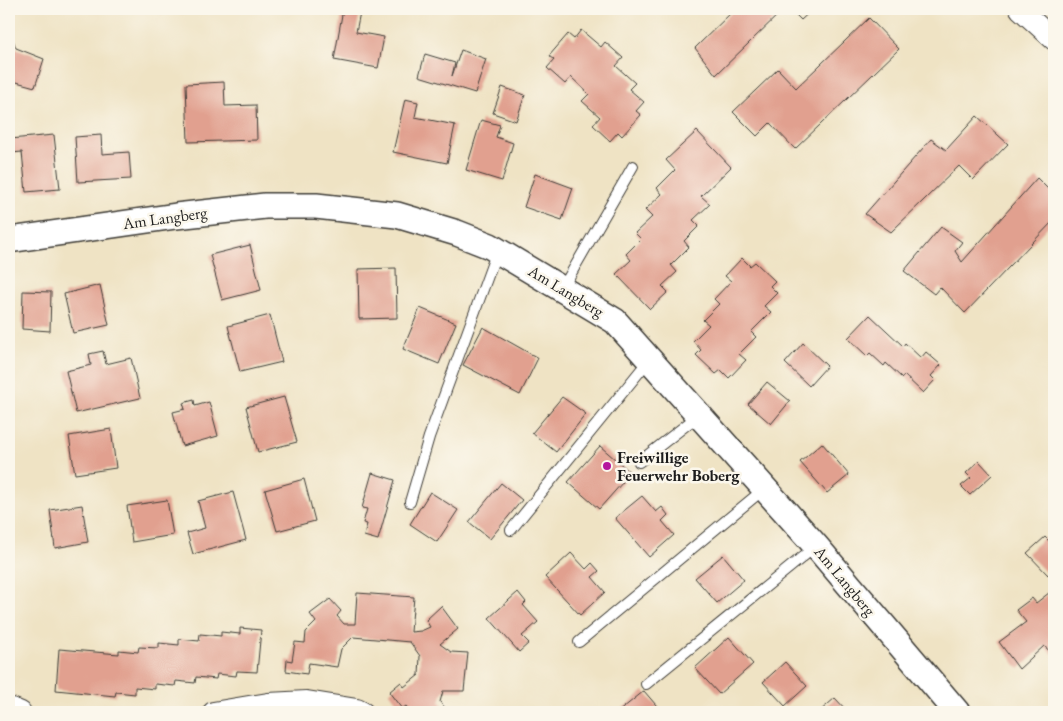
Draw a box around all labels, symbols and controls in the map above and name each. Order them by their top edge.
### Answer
street label: Am Langberg [121,202,209,234]
street label: Am Langberg [523,260,609,322]
place label: Freiwillige Feuerwehr Boberg [617,447,740,486]
marker: Freiwillige Feuerwehr Boberg [601,460,613,472]
street label: Am Langberg [809,541,881,621]

